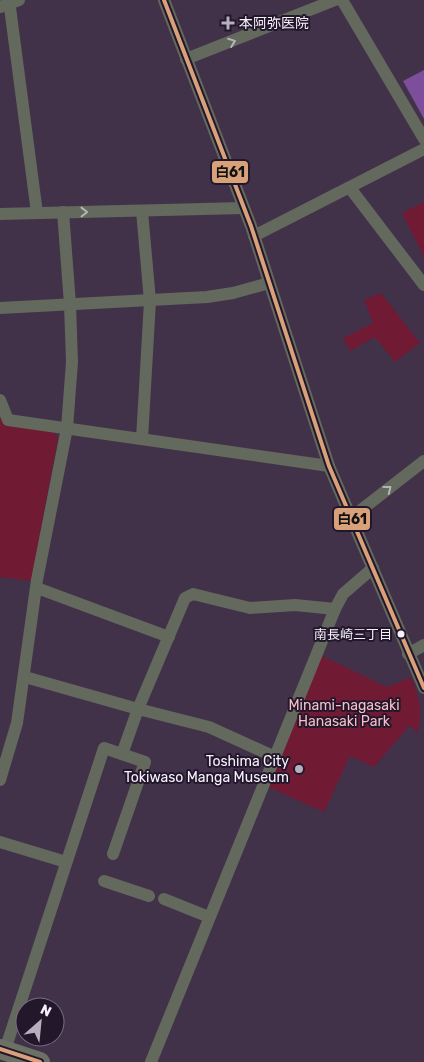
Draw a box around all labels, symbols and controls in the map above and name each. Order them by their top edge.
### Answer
place label: 本阿弥医院 [239,15,309,32]
marker: 本阿弥医院 [221,16,235,30]
one-way arrow [227,37,236,48]
line badge: 白61 [211,160,249,184]
text: 白61 [215,164,245,181]
one-way arrow [80,207,88,217]
one-way arrow [382,486,391,494]
line badge: 白61 [333,507,371,531]
text: 白61 [337,511,367,528]
place label: 南長崎三丁目 [314,627,392,642]
marker: 南長崎三丁目 [396,629,406,639]
park label: Minami-nagasaki Hanasaki Park [288,697,400,730]
place label: Toshima City Tokiwaso Manga Museum [124,753,289,786]
marker: Toshima City Tokiwaso Manga Museum [293,763,305,775]
north arrow [15,997,65,1047]
text: N [37,1001,54,1021]

